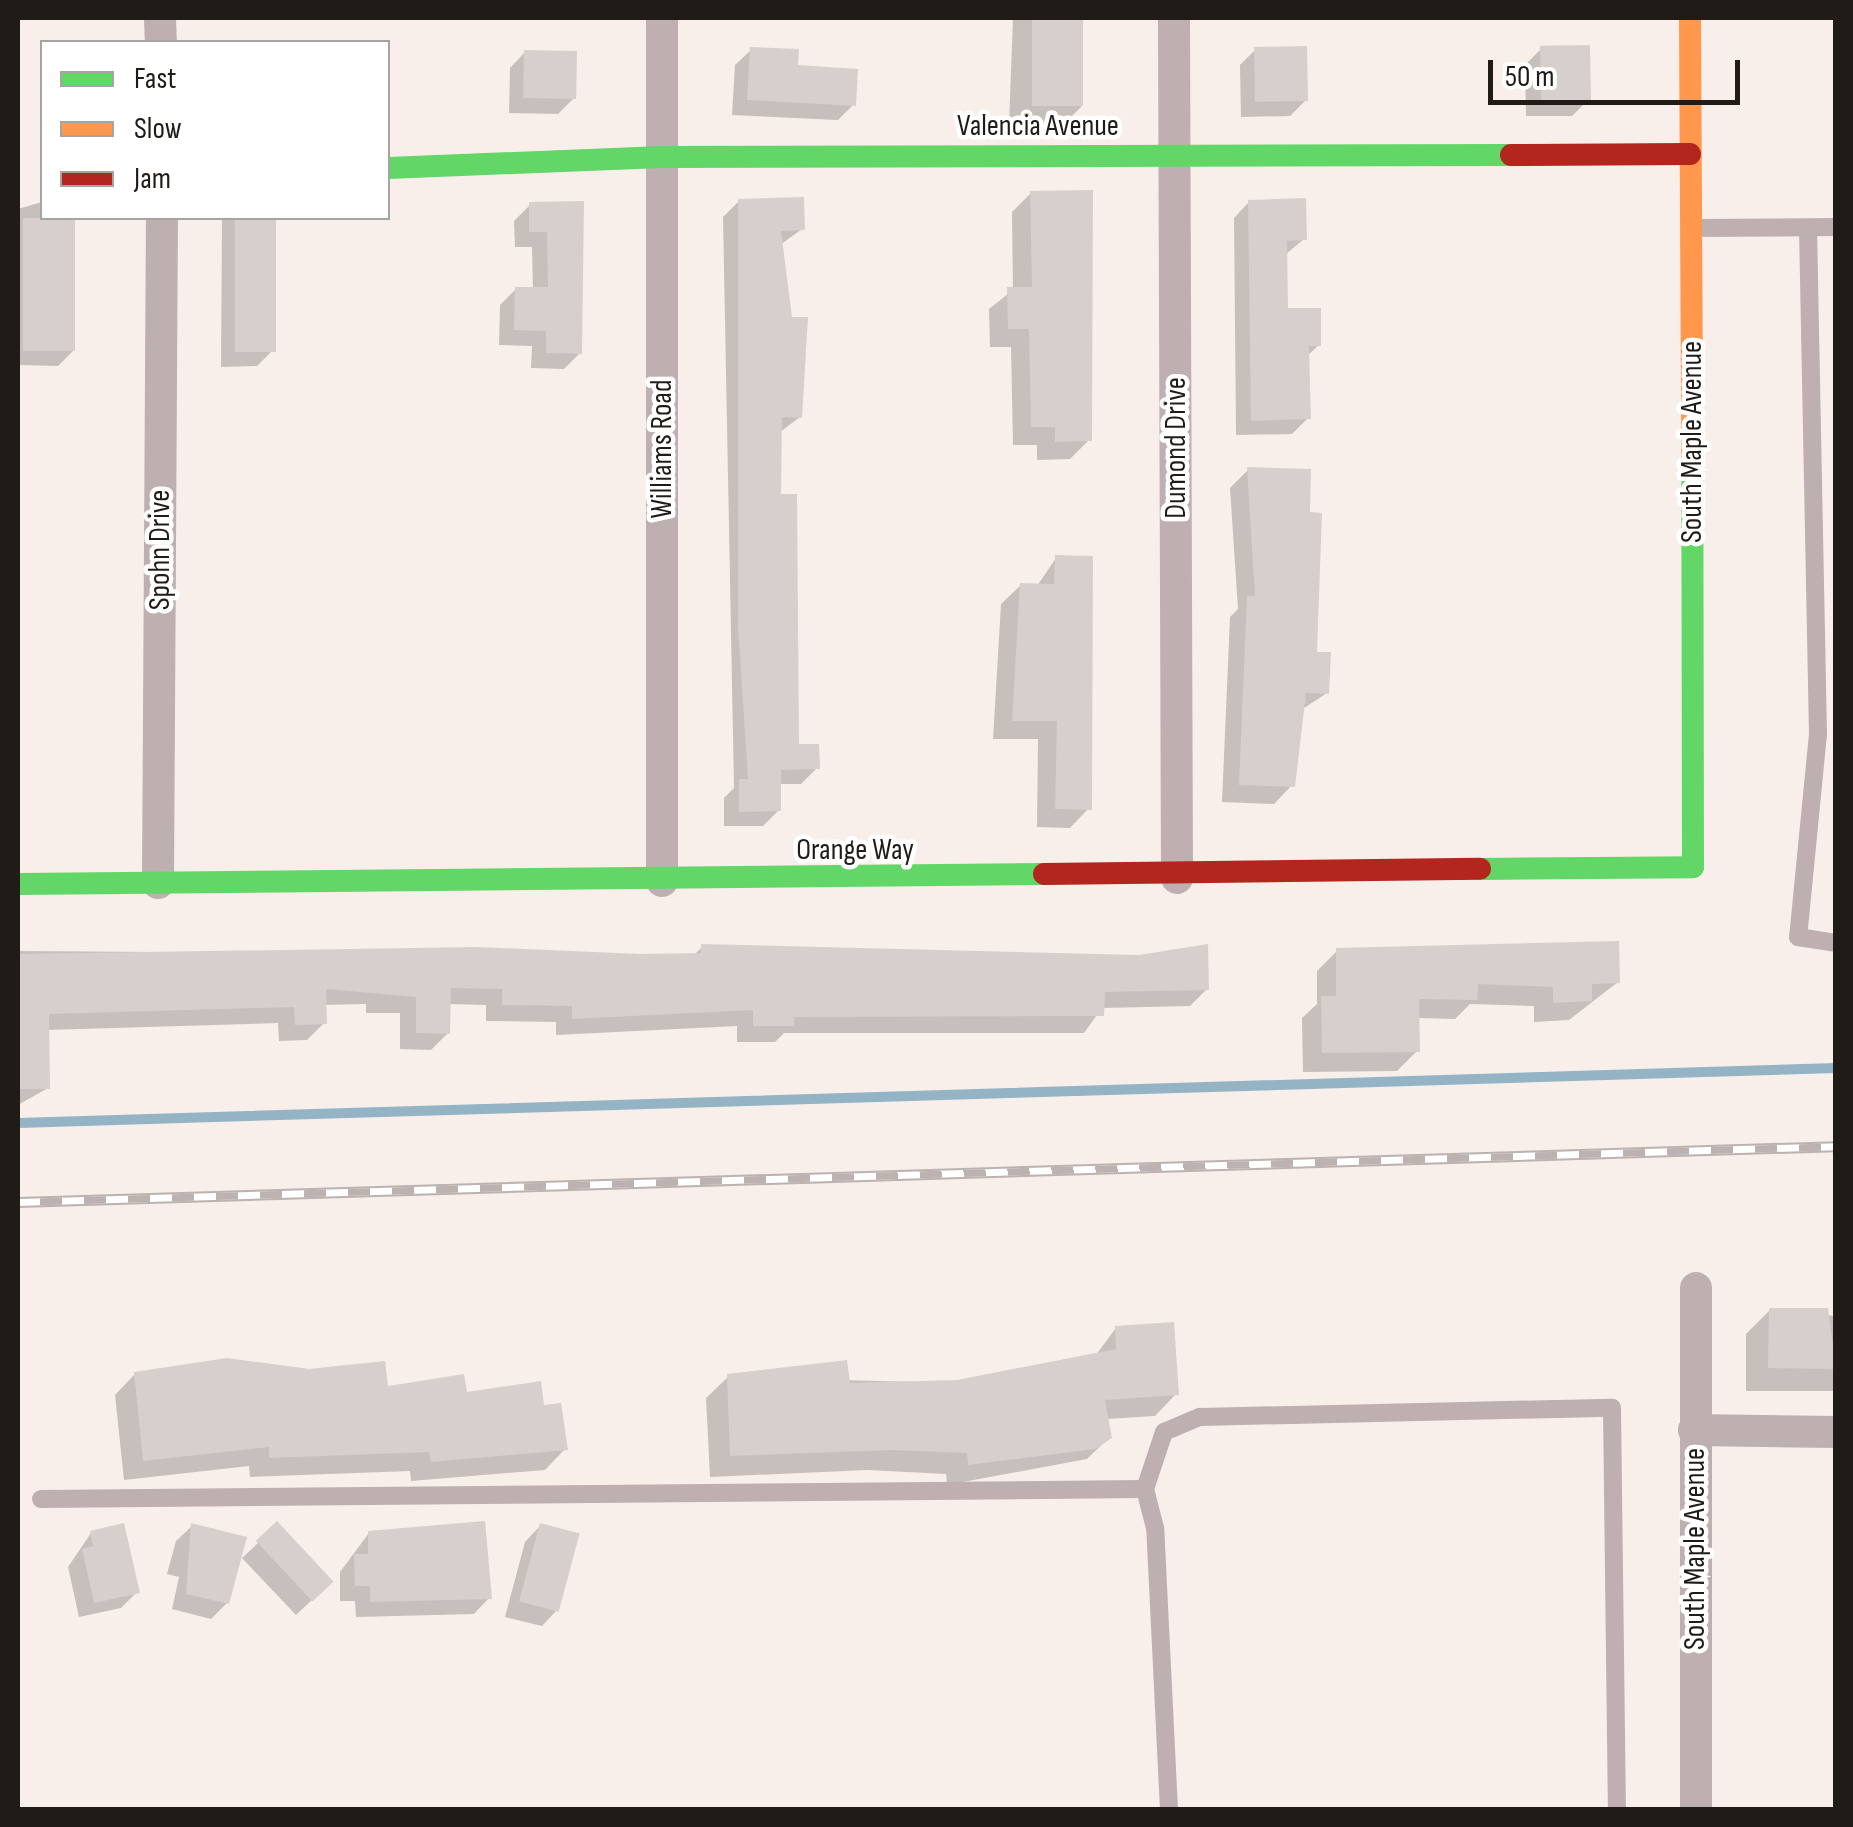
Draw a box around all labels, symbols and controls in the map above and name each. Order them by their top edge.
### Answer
legend [40,40,390,220]
scale bar [1493,40,1746,102]
text: 50 m [1505,59,1554,95]
text: Fast [134,61,176,97]
street label: Valencia Avenue [957,108,1119,144]
text: Slow [134,111,182,147]
text: Jam [134,161,171,197]
street label: South Maple Avenue [1674,341,1710,543]
street label: Dumond Drive [1158,377,1194,519]
street label: Williams Road [644,380,680,518]
street label: Spohn Drive [142,490,178,610]
street label: Orange Way [796,832,914,868]
street label: South Maple Avenue [1677,1448,1713,1650]

